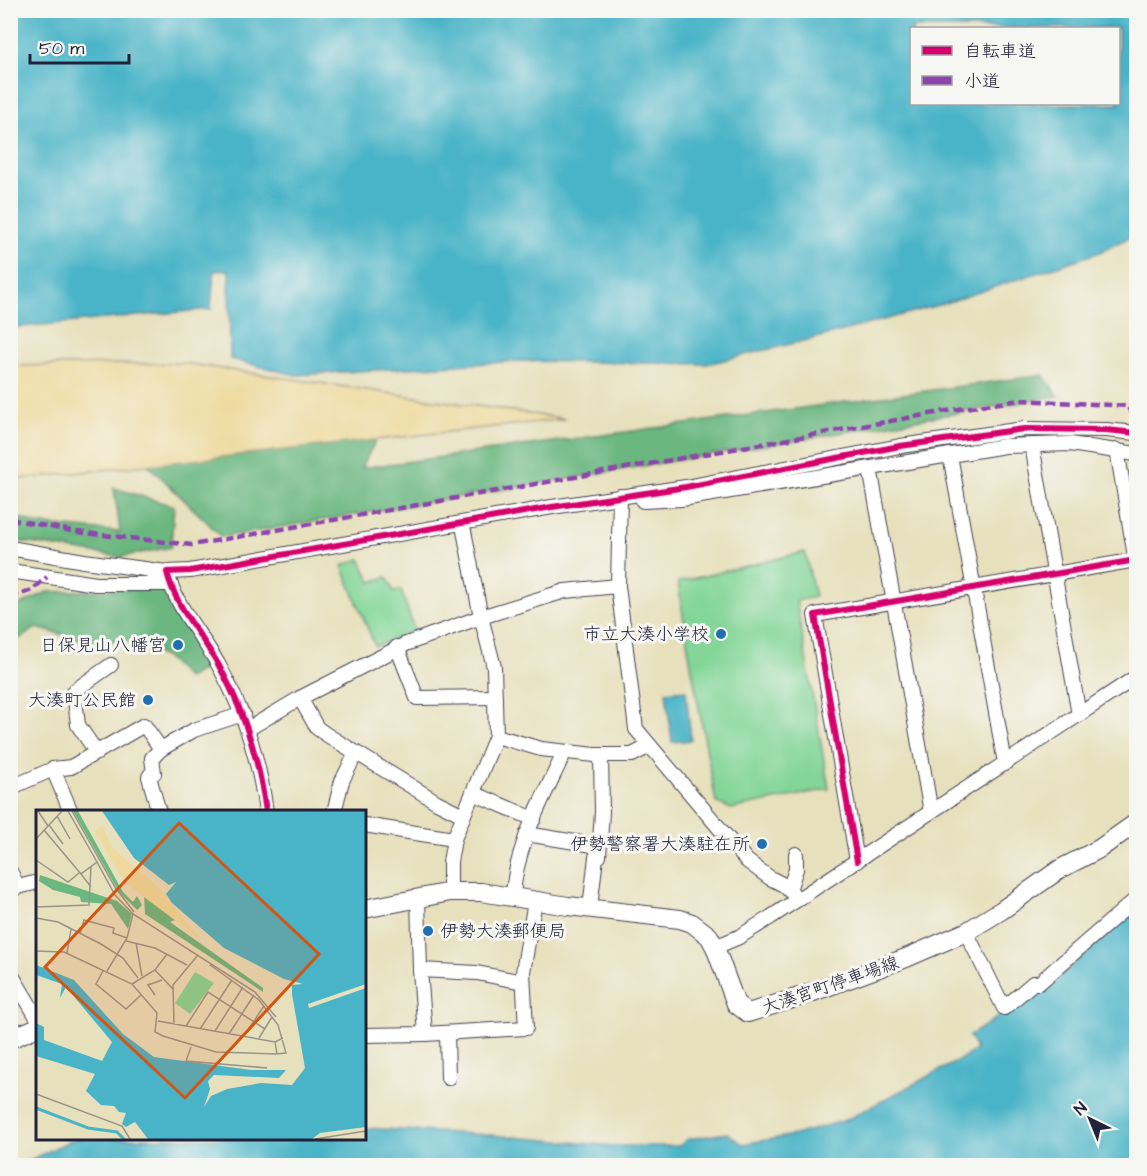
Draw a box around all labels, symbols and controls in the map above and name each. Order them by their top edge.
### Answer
scale bar [30,27,129,65]
legend [910,27,1120,105]
text: 50 m [39,36,84,61]
text: 自転車道 [964,39,1036,64]
text: 小道 [964,69,1000,94]
place label: 市立大湊小学校 [583,622,709,647]
marker: 市立大湊小学校 [714,627,728,641]
place label: 日保見山八幡宮 [40,633,166,658]
marker: 日保見山八幡宮 [171,638,185,652]
place label: 大湊町公民館 [28,688,136,713]
marker: 大湊町公民館 [141,693,155,707]
inset map [36,810,366,1140]
place label: 伊勢警察署大湊駐在所 [570,832,750,857]
marker: 伊勢警察署大湊駐在所 [755,837,769,851]
place label: 伊勢大湊郵便局 [440,919,566,944]
marker: 伊勢大湊郵便局 [421,924,435,938]
street label: 大湊宮町停車場線 [758,950,902,1021]
north arrow [1060,1089,1120,1149]
text: N [1069,1097,1092,1120]

